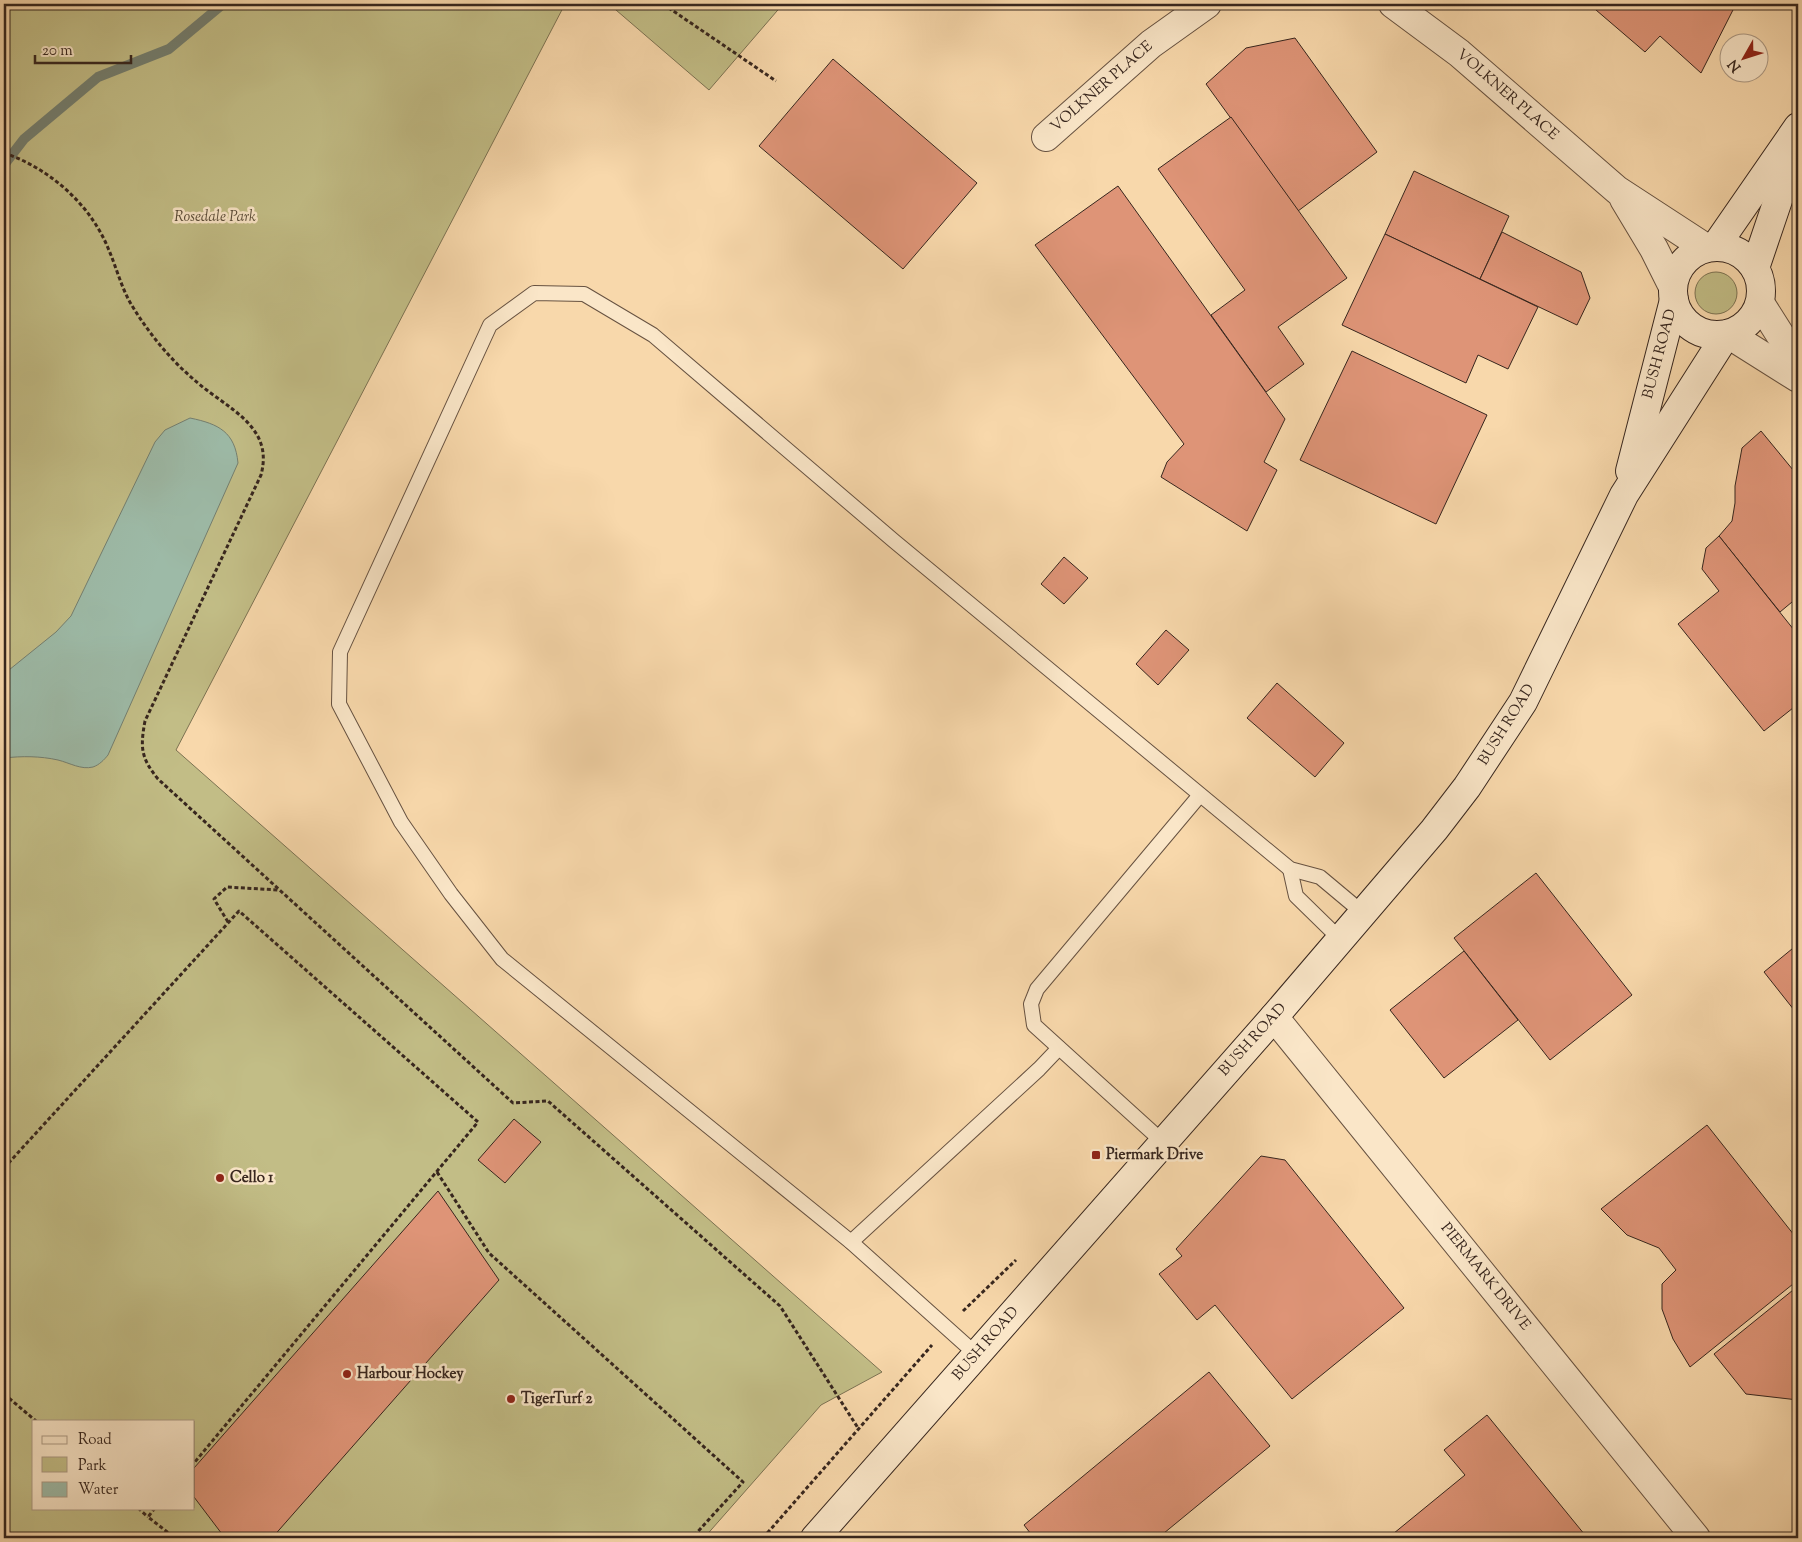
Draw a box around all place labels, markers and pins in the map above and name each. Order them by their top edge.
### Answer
place label: Piermark Drive [1106,1145,1203,1166]
marker: Piermark Drive [1090,1149,1102,1161]
place label: Cello 1 [230,1168,274,1189]
marker: Cello 1 [214,1172,226,1184]
place label: Harbour Hockey [357,1364,464,1385]
marker: Harbour Hockey [341,1368,353,1380]
place label: TigerTurf 2 [521,1389,593,1410]
marker: TigerTurf 2 [505,1393,517,1405]

